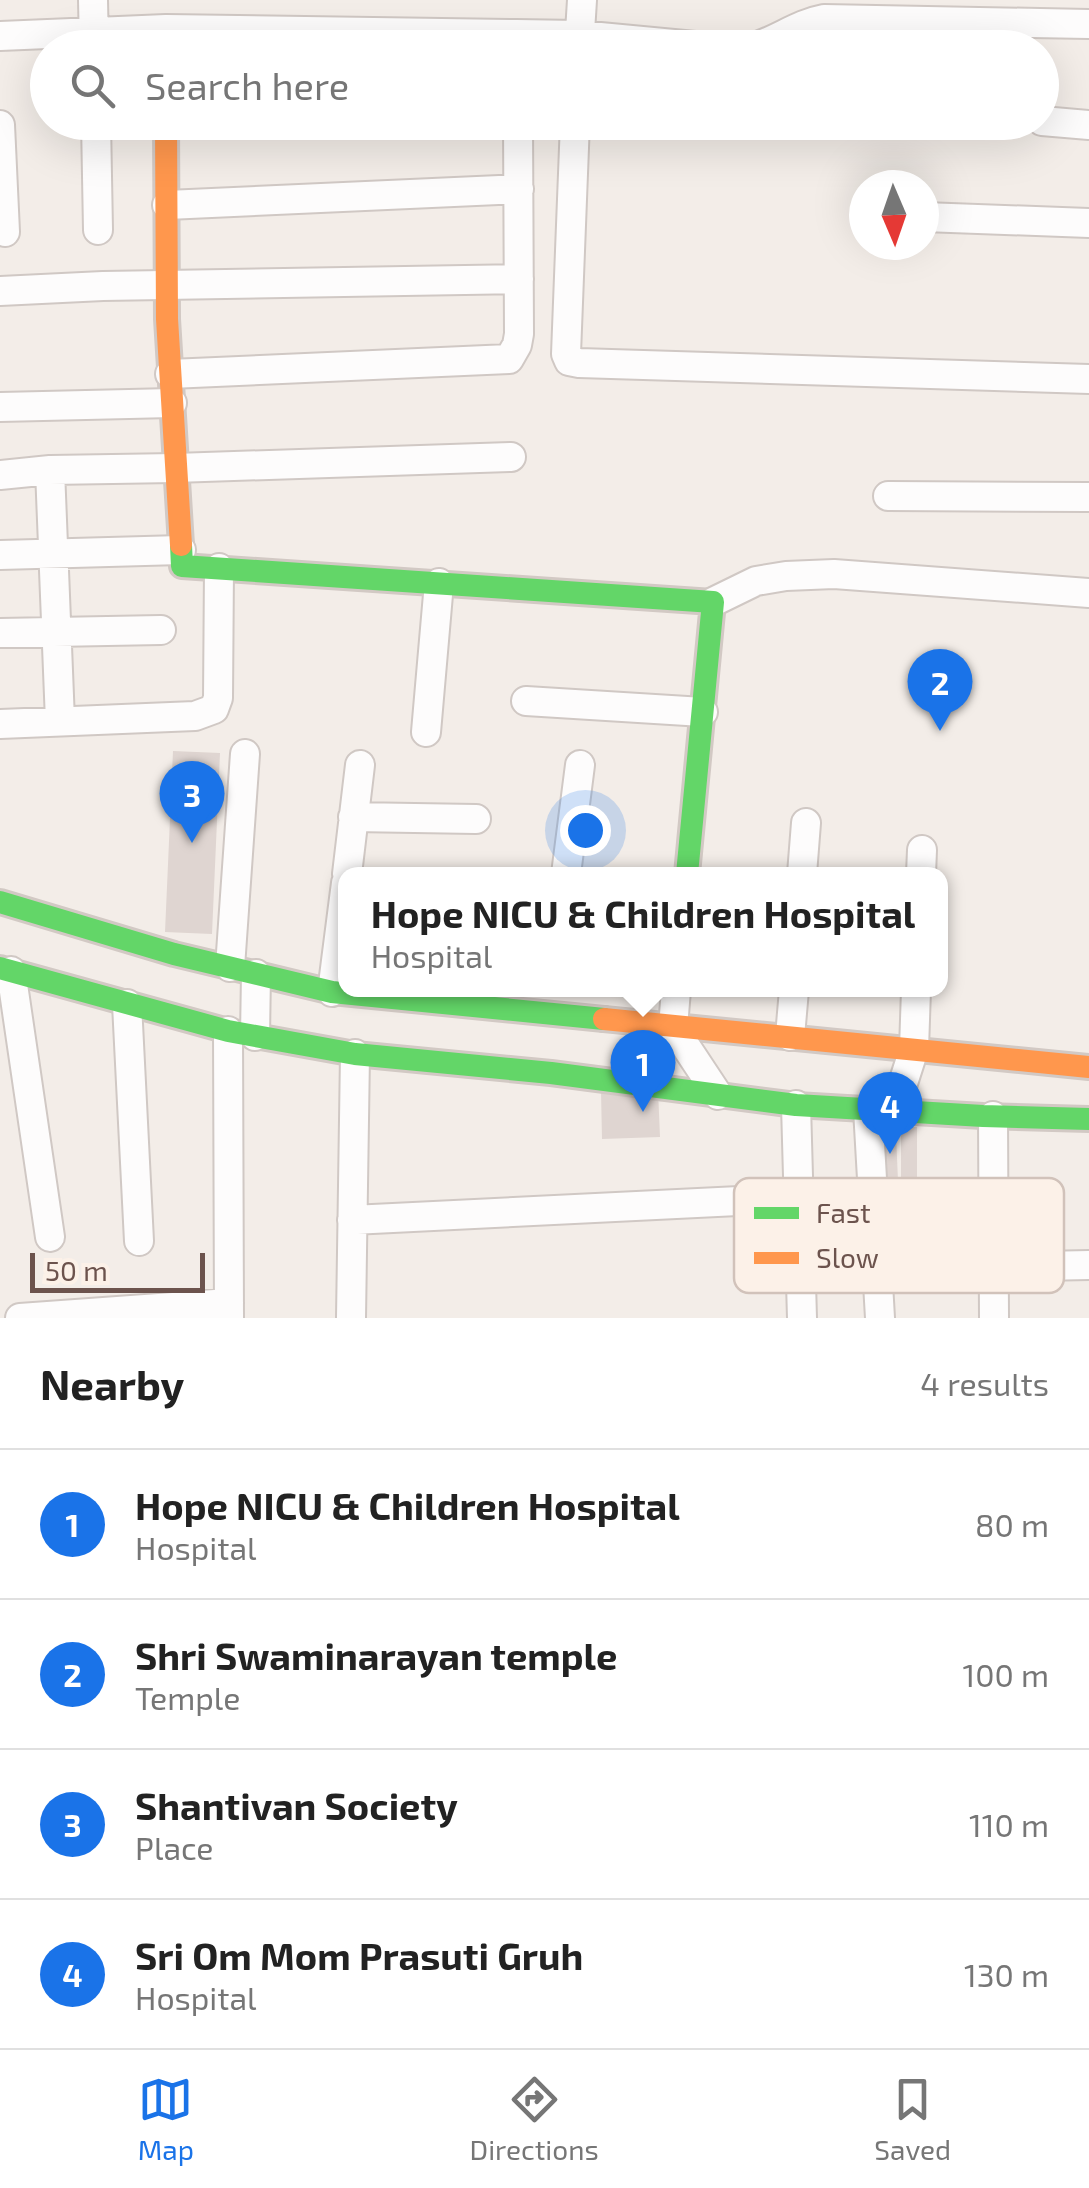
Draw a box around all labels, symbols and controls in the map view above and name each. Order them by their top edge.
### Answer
search box [30,30,1059,140]
icon: search [65,58,120,113]
text: Search here [145,62,349,108]
north arrow [849,170,939,260]
pin: 2 [908,648,972,731]
pin: 3 [160,760,224,843]
your location [560,805,611,856]
popup [338,867,948,997]
text: Hope NICU & Children Hospital [371,890,915,936]
text: Hospital [371,936,492,974]
pin: 1 [610,1030,676,1112]
pin: 4 [858,1072,922,1154]
legend [734,1178,1064,1293]
text: Fast [816,1195,871,1229]
text: Slow [816,1240,879,1274]
scale bar [30,1248,205,1292]
text: 50 m [45,1253,108,1287]
text: Nearby [40,1358,184,1408]
text: 4 results [920,1364,1049,1402]
text: Hope NICU & Children Hospital [135,1482,680,1528]
text: 1 [66,1505,79,1543]
text: 80 m [975,1505,1049,1543]
text: Hospital [135,1528,257,1566]
text: Shri Swaminarayan temple [135,1632,618,1678]
text: 2 [63,1655,82,1693]
text: 100 m [963,1655,1049,1693]
text: Temple [135,1678,240,1716]
text: Shantivan Society [135,1782,458,1828]
text: 3 [63,1805,82,1843]
text: 110 m [969,1805,1049,1843]
text: Place [135,1828,214,1866]
text: Sri Om Mom Prasuti Gruh [135,1932,583,1978]
text: 4 [62,1955,83,1993]
text: 130 m [964,1955,1049,1993]
text: Hospital [135,1978,257,2016]
tab: Map [138,2072,194,2166]
tab: Directions [470,2072,599,2166]
tab: Saved [874,2072,951,2166]

